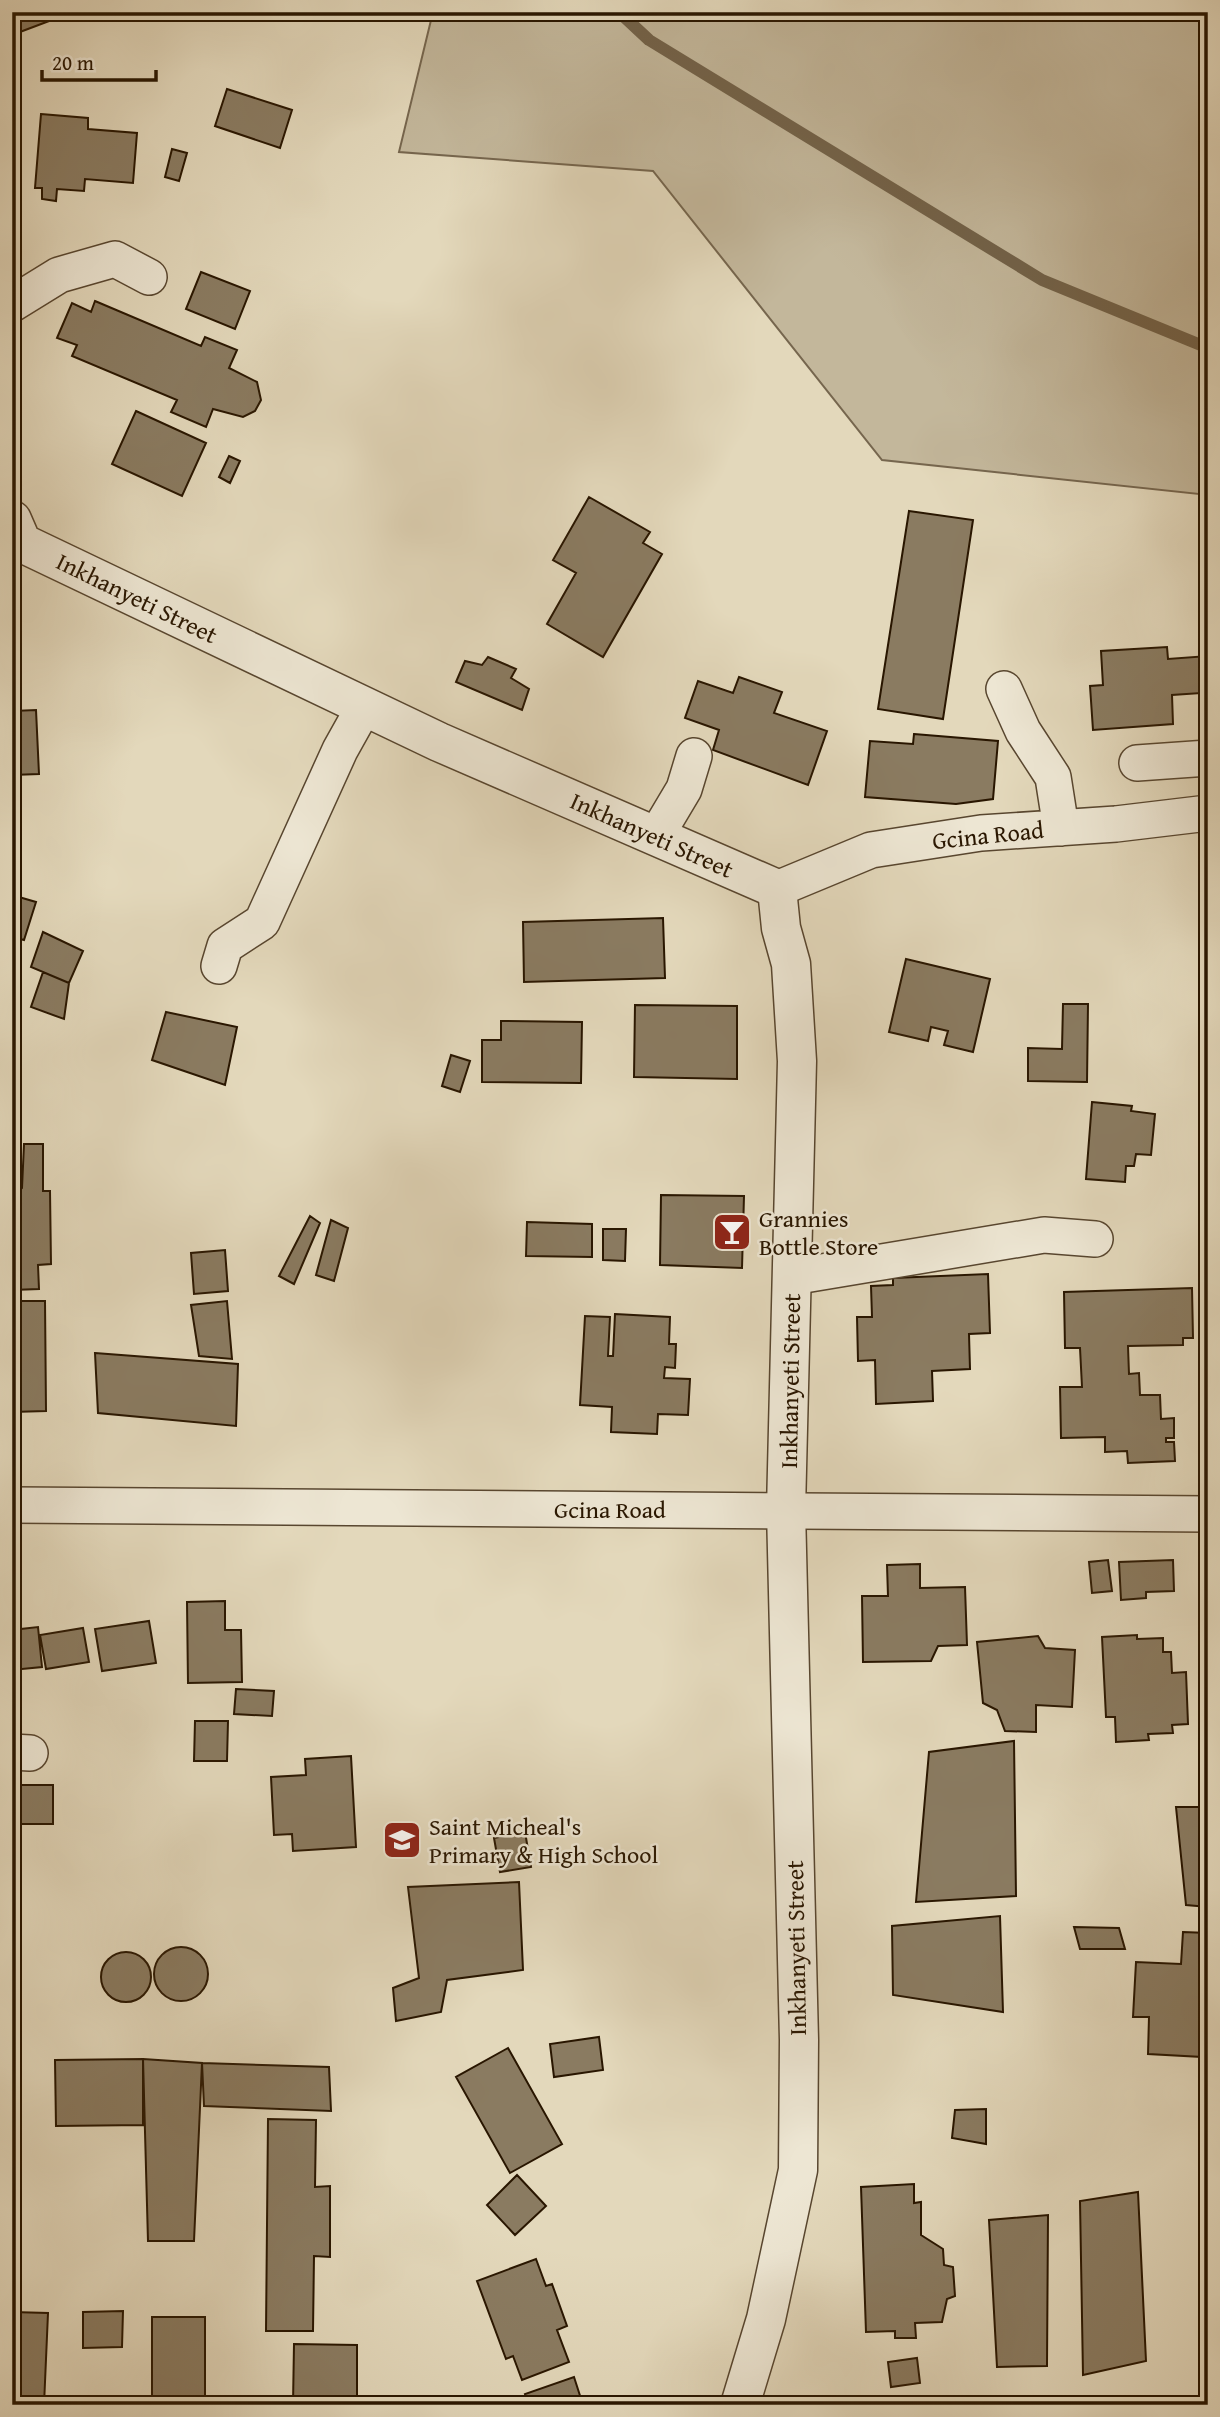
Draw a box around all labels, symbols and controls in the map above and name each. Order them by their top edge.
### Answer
scale bar [42,38,156,82]
text: 20 m [52,47,94,78]
street label: Inkhanyeti Street [51,544,224,652]
street label: Inkhanyeti Street [565,783,740,887]
street label: Gcina Road [931,812,1046,858]
place label: Grannies Bottle Store [759,1201,878,1264]
bar icon: Grannies Bottle Store [711,1211,753,1253]
street label: Inkhanyeti Street [771,1293,809,1469]
street label: Gcina Road [554,1492,666,1527]
place label: Saint Micheal's Primary & High School [429,1809,658,1872]
school or university icon: Saint Micheal's Primary & High School [381,1819,423,1861]
street label: Inkhanyeti Street [777,1860,815,2036]

